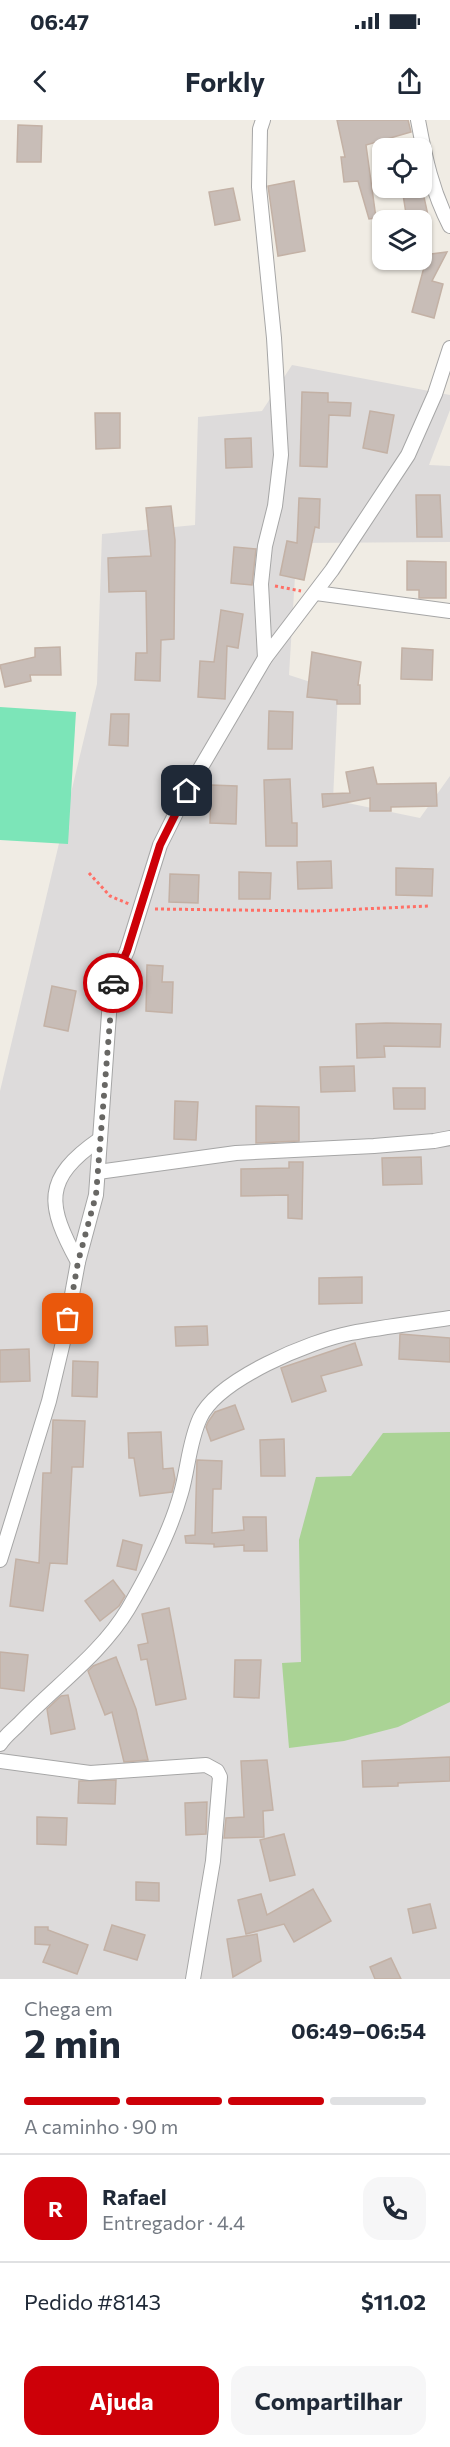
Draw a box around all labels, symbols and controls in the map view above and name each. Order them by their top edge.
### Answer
text: 06:47 [30,8,89,35]
icon: back [24,65,57,98]
text: Forkly [185,65,265,98]
icon: share [393,65,426,98]
map controls [372,138,432,270]
button: locate [372,138,432,198]
button: layers [372,210,432,270]
pin [161,765,212,816]
icon: home [170,774,203,807]
courier [83,953,143,1013]
icon: car [97,967,130,1000]
pin [42,1293,93,1344]
icon: bag [51,1302,84,1335]
text: Chega em [24,1996,113,2020]
text: 06:49–06:54 [291,2017,426,2044]
text: 2 min [24,2018,121,2066]
text: A caminho · 90 m [24,2114,178,2138]
button: phone [363,2177,426,2240]
text: Rafael [102,2183,167,2210]
text: R [48,2195,63,2222]
text: Entregador · 4.4 [102,2210,245,2234]
text: Pedido #8143 [24,2288,161,2315]
text: $11.02 [361,2288,426,2315]
button: Ajuda [24,2366,219,2435]
button: Compartilhar [231,2366,426,2435]

